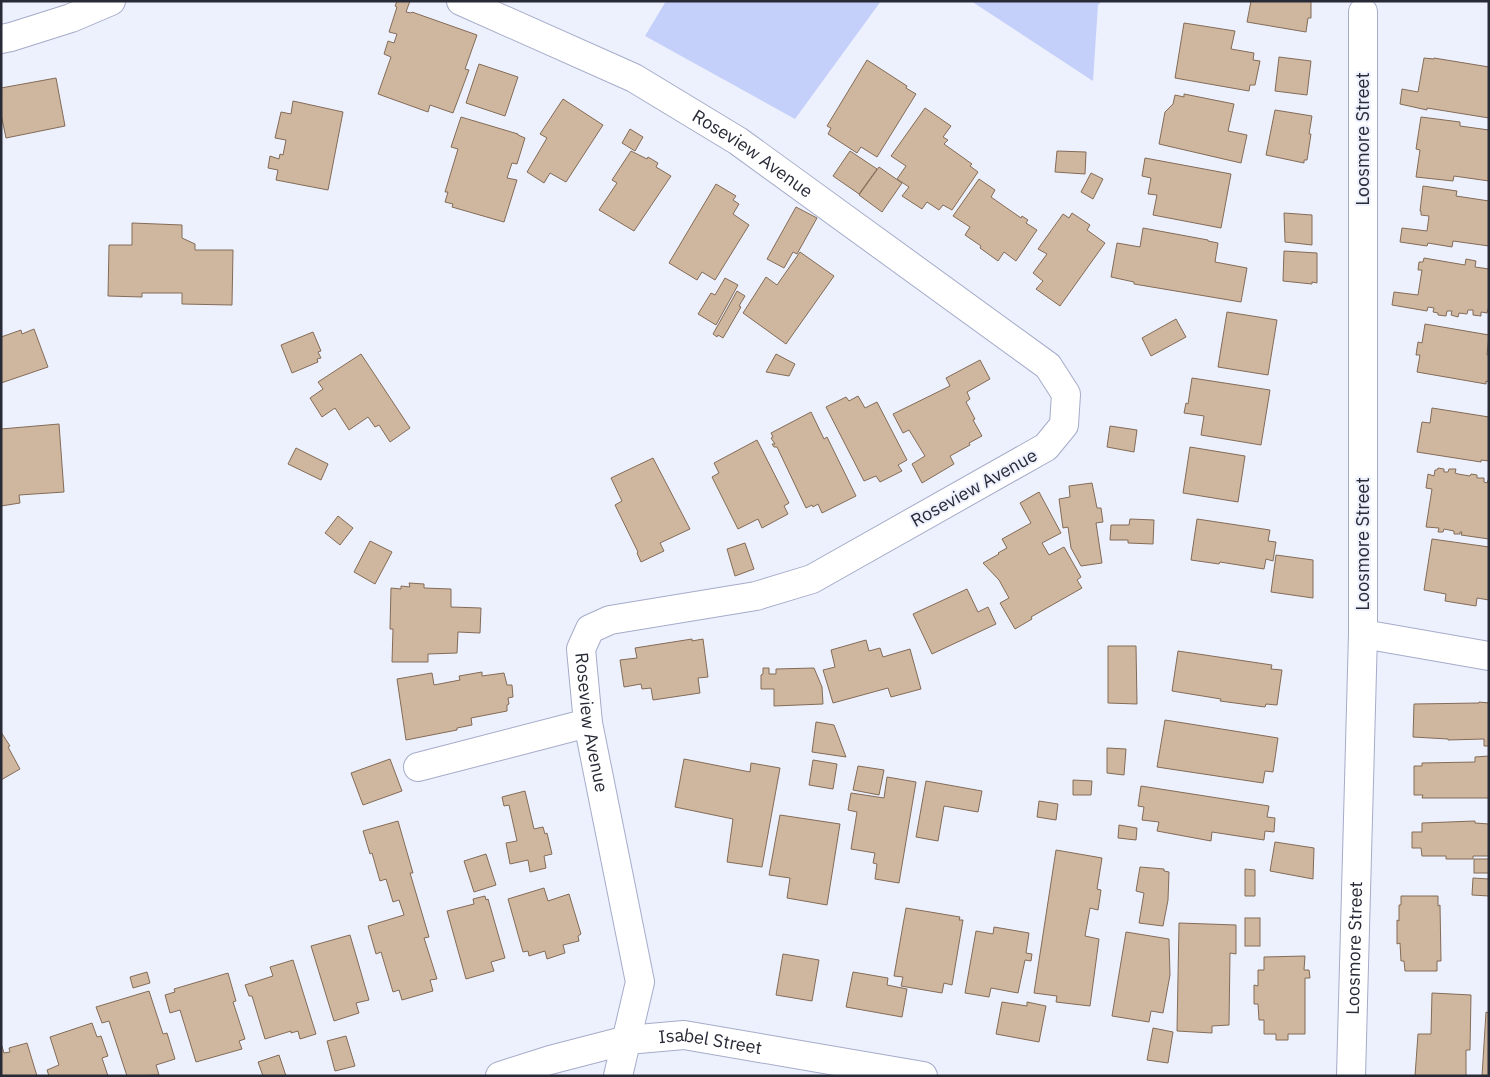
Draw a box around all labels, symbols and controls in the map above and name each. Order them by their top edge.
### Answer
street label: Loosmore Street [1351,72,1374,206]
street label: Roseview Avenue [688,104,818,203]
street label: Roseview Avenue [906,443,1041,532]
street label: Loosmore Street [1351,477,1374,611]
street label: Roseview Avenue [570,651,614,794]
street label: Loosmore Street [1341,881,1367,1015]
street label: Isabel Street [658,1023,764,1059]

